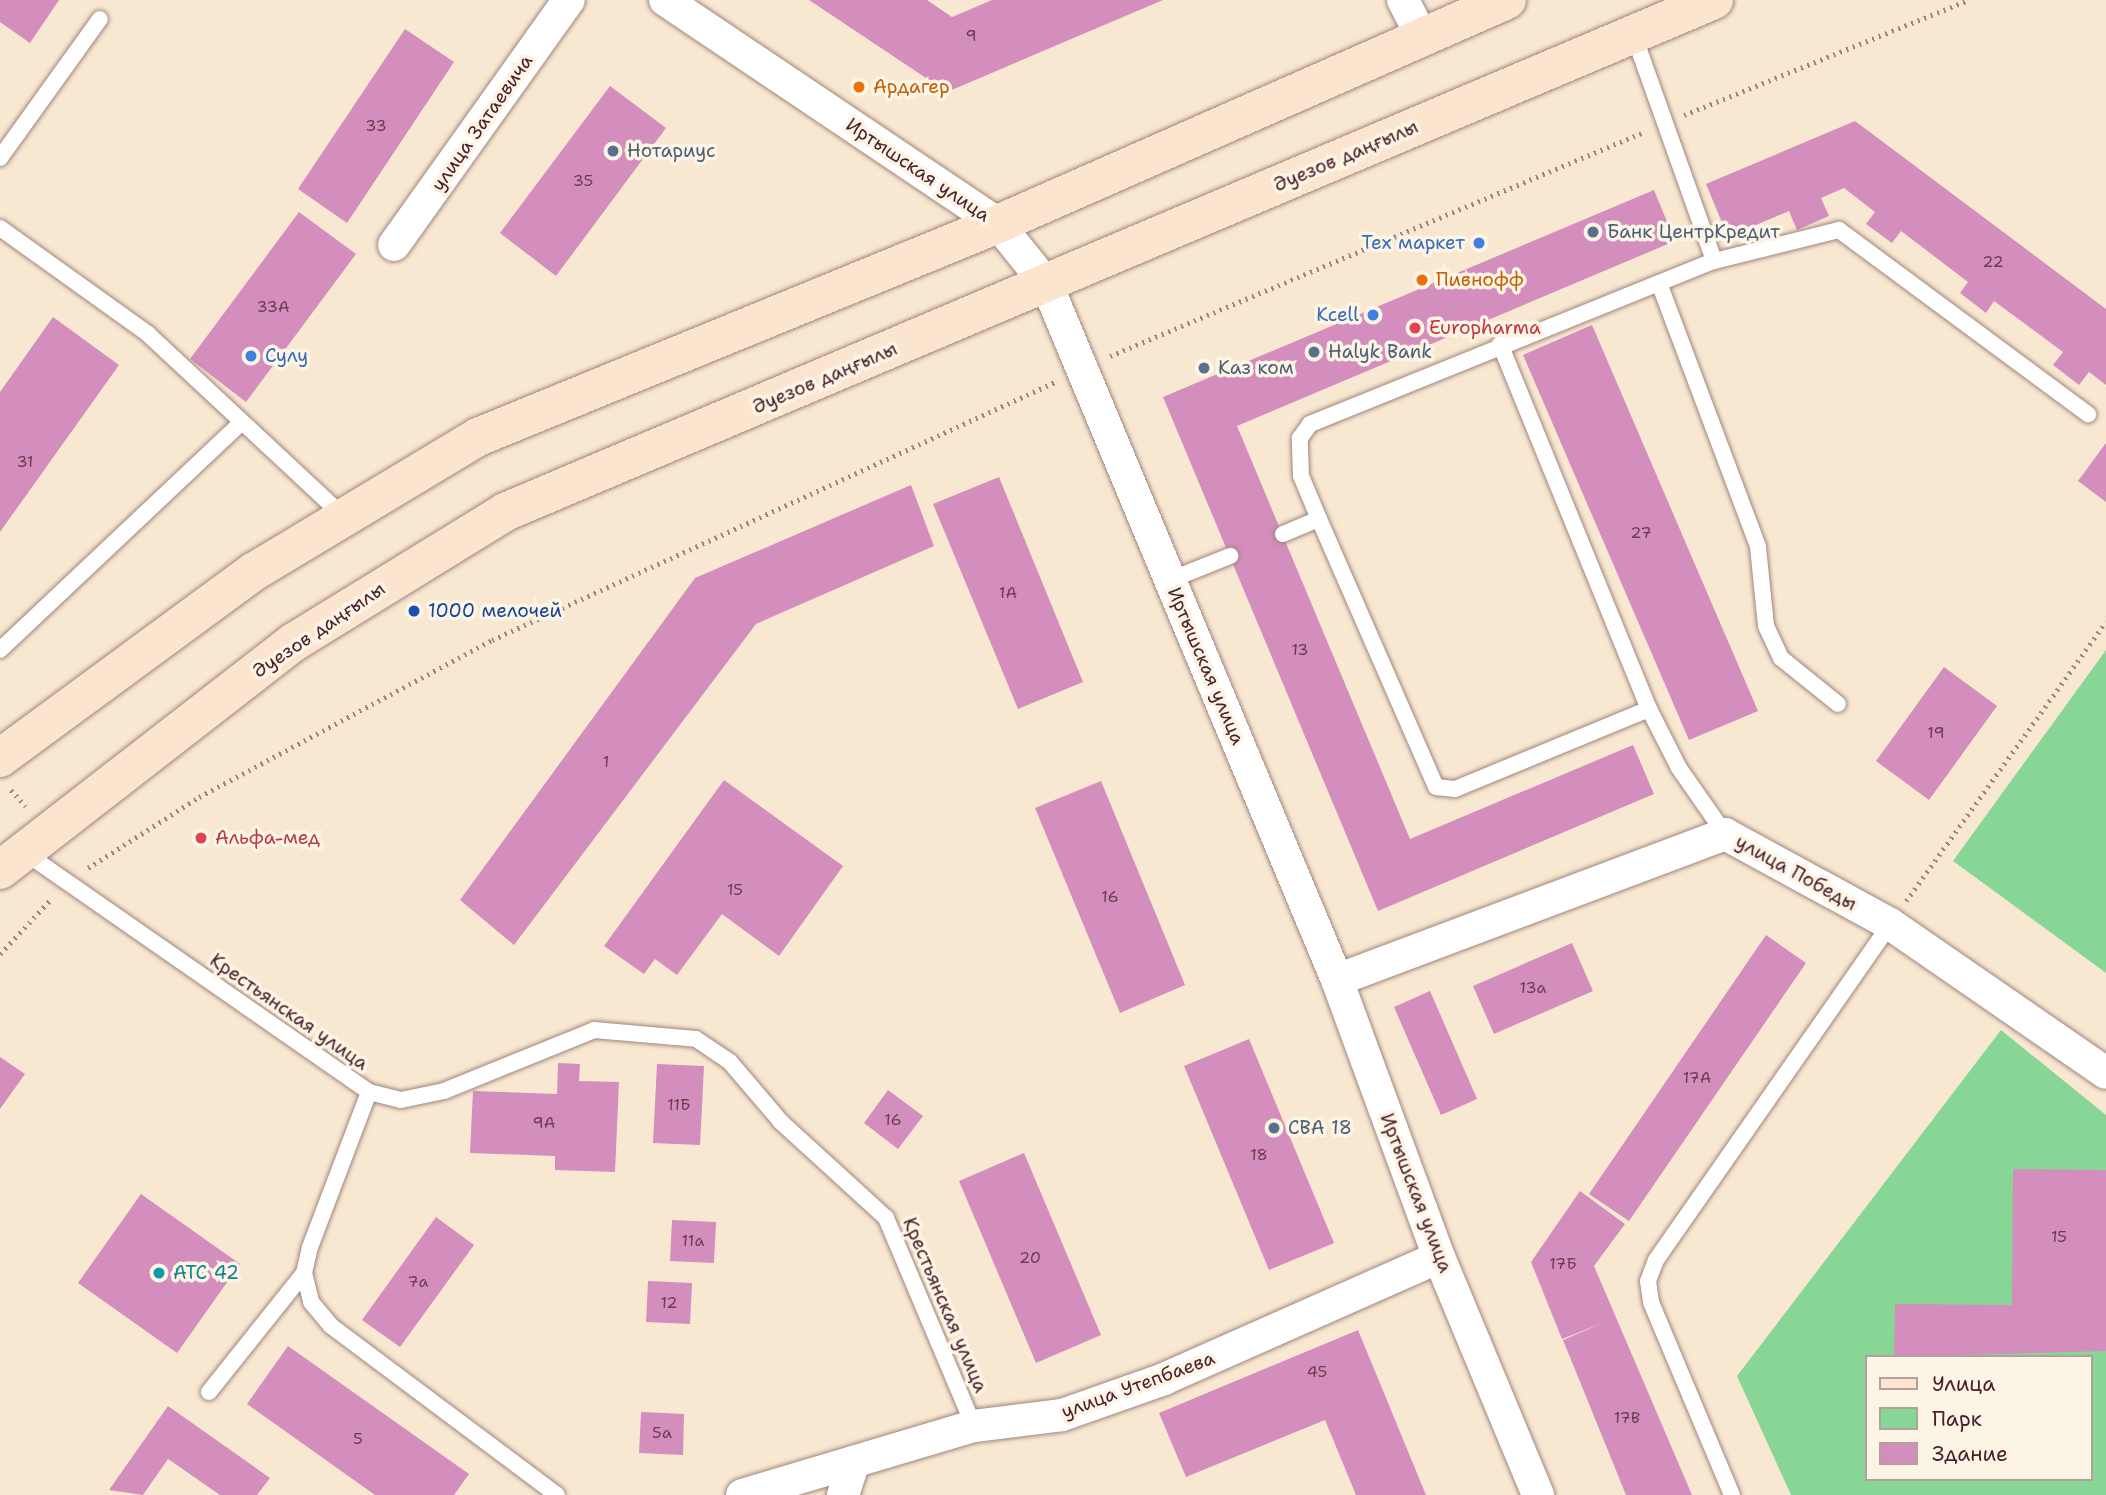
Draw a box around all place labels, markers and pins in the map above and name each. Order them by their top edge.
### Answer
place label: Ардагер [873,76,950,98]
marker: Ардагер [851,79,867,95]
place label: Нотариус [627,140,716,162]
marker: Нотариус [605,143,621,159]
place label: Банк ЦентрКредит [1607,221,1780,243]
marker: Банк ЦентрКредит [1585,224,1601,240]
place label: Тех маркет [1362,232,1465,254]
marker: Тех маркет [1471,235,1487,251]
place label: Пивнофф [1436,269,1524,291]
marker: Пивнофф [1414,272,1430,288]
place label: Kcell [1316,304,1359,326]
marker: Kcell [1365,307,1381,323]
place label: Europharma [1429,317,1541,339]
marker: Europharma [1407,320,1423,336]
place label: Halyk Bank [1328,341,1432,363]
marker: Halyk Bank [1306,344,1322,360]
place label: Сулу [265,345,308,367]
marker: Сулу [243,348,259,364]
place label: Каз ком [1218,357,1293,379]
marker: Каз ком [1196,360,1212,376]
place label: 1000 мелочей [428,600,562,622]
marker: 1000 мелочей [406,603,422,619]
place label: Альфа-мед [215,827,320,849]
marker: Альфа-мед [193,830,209,846]
place label: СВА 18 [1288,1117,1352,1139]
marker: СВА 18 [1266,1120,1282,1136]
place label: АТС 42 [173,1262,239,1284]
marker: АТС 42 [151,1265,167,1281]

